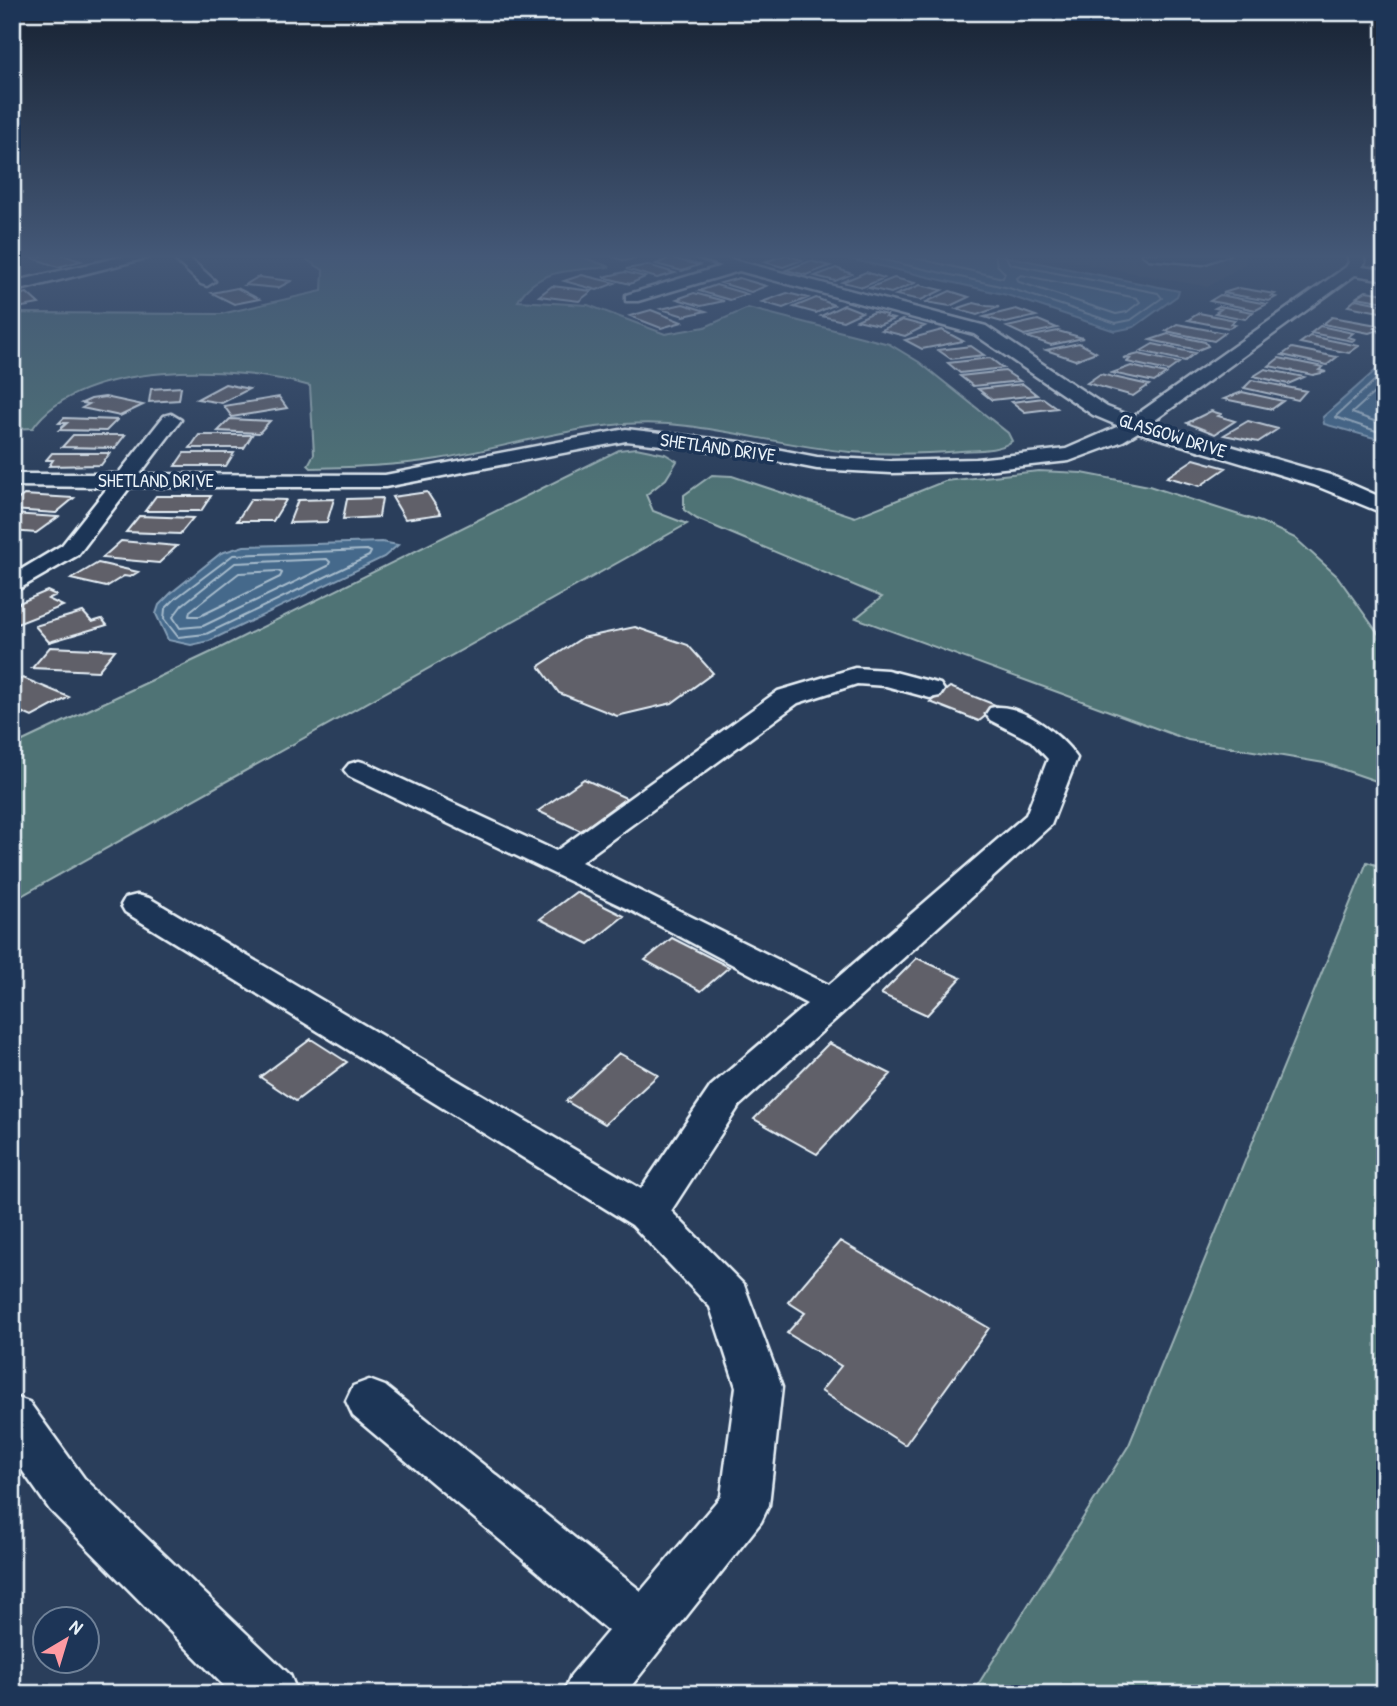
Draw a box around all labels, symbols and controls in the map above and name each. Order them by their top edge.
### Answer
street label: GLASGOW DRIVE [1116,406,1231,464]
street label: SHETLAND DRIVE [659,426,778,468]
street label: SHETLAND DRIVE [98,467,215,493]
north arrow [32,1604,102,1674]
text: N [64,1613,88,1640]

